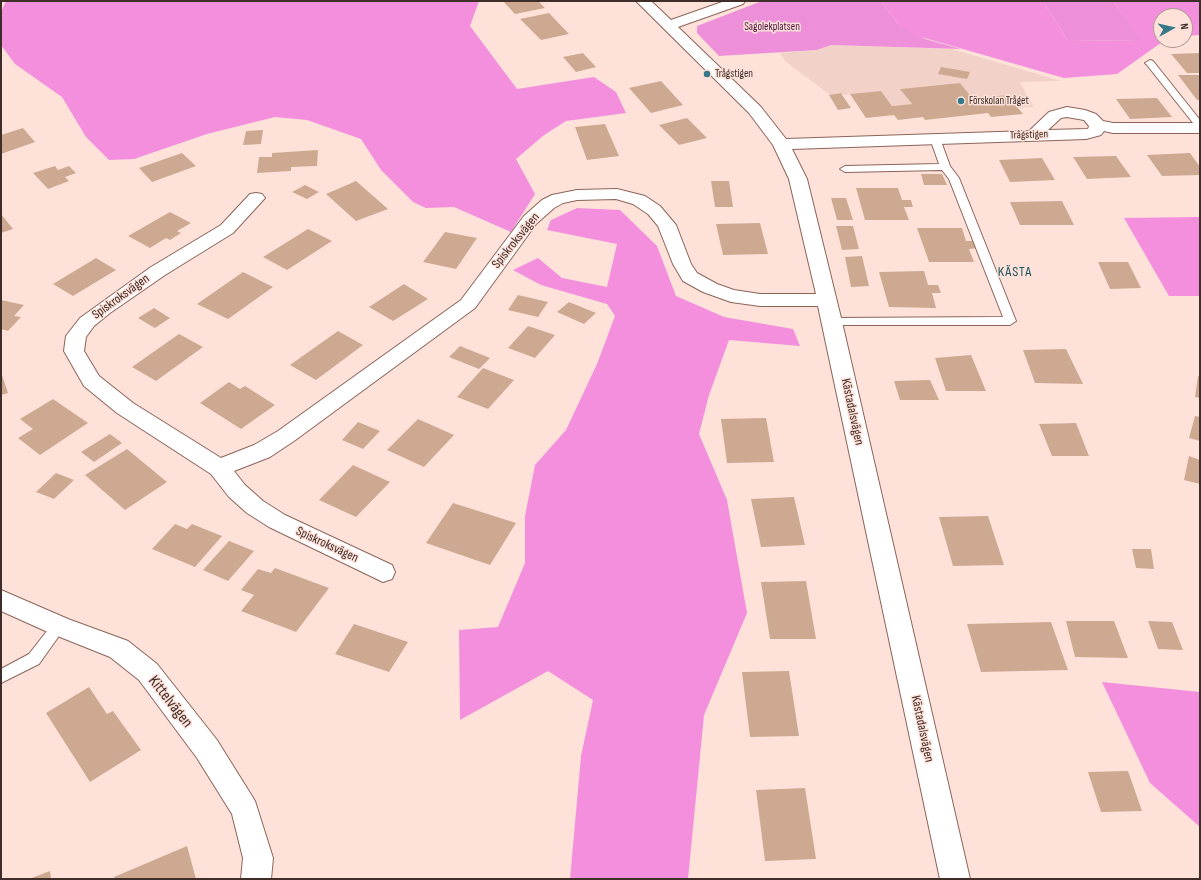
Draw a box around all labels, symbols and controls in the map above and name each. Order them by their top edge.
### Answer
north arrow [1153,8,1193,48]
park label: Sagolekplatsen [744,20,800,34]
text: N [1178,23,1191,30]
place label: Trågstigen [715,67,753,81]
marker: Trågstigen [702,69,712,79]
place label: Förskolan Tråget [969,94,1029,108]
marker: Förskolan Tråget [956,96,966,106]
street label: Trågstigen [1010,128,1048,142]
street label: Spiskroksvägen [489,210,543,272]
district label: KÄSTA [998,264,1032,280]
street label: Spiskroksvägen [89,271,153,323]
street label: Kästadalsvägen [837,377,867,447]
street label: Spiskroksvägen [293,524,361,566]
street label: Kittelvägen [144,672,196,732]
street label: Kästadalsvägen [907,694,937,764]

